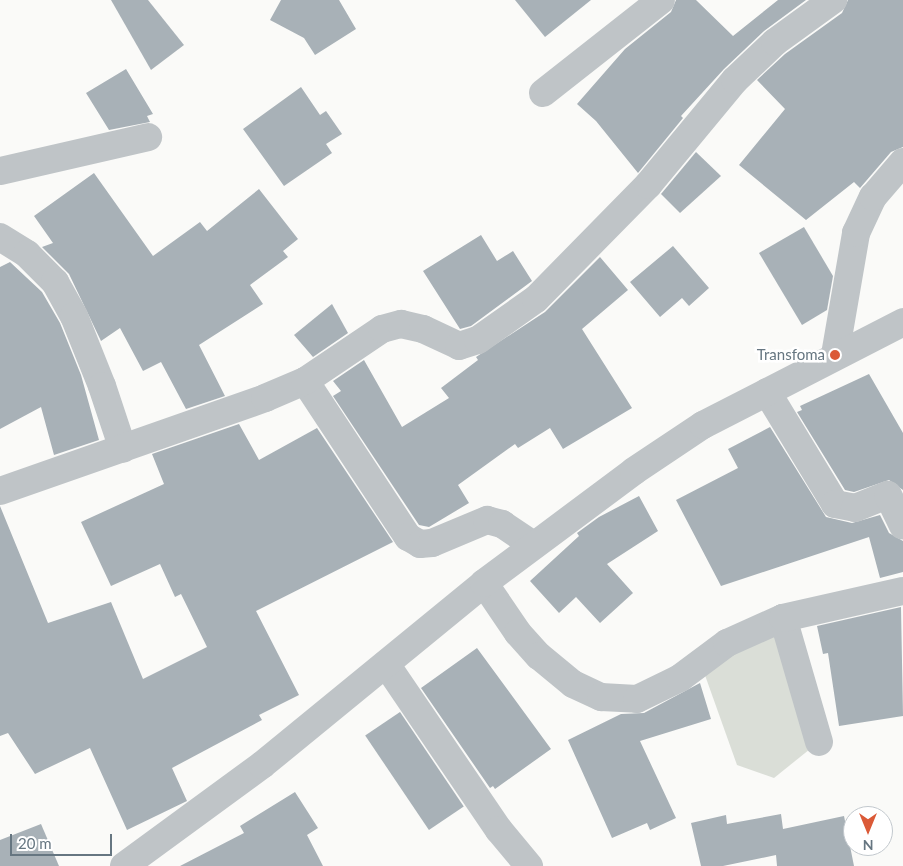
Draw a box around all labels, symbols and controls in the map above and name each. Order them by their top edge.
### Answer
place label: Transfoma [757,346,825,364]
marker: Transfoma [829,349,841,361]
north arrow [843,806,893,856]
scale bar [12,824,115,856]
text: 20 m [18,834,52,852]
text: N [863,837,873,854]

